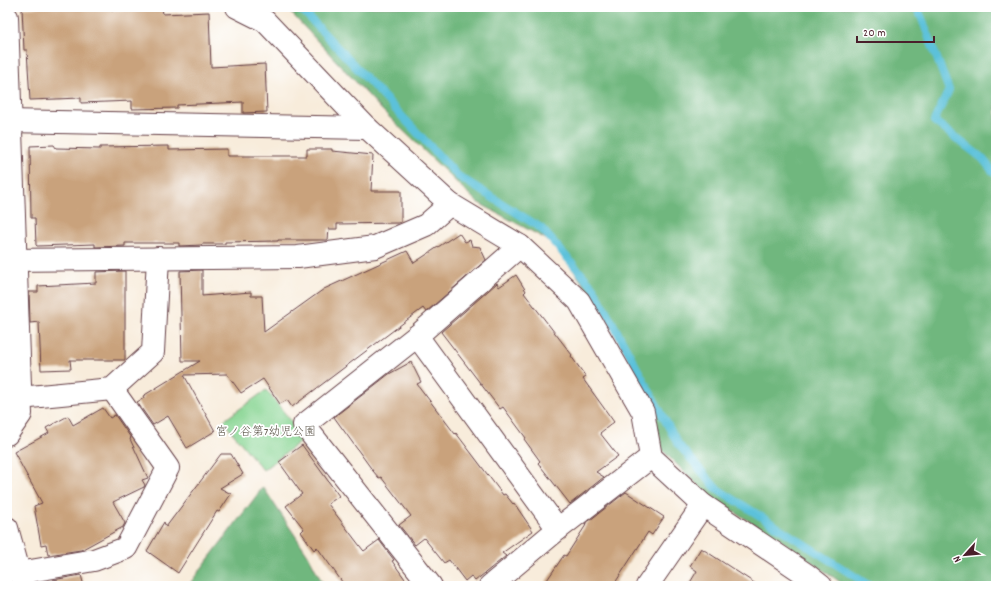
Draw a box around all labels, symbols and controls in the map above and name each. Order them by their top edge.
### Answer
scale bar [857,18,934,44]
text: 20 m [863,25,886,42]
park label: 宮ノ谷第7幼児公園 [216,424,316,441]
north arrow [945,535,985,575]
text: N [949,552,966,565]

